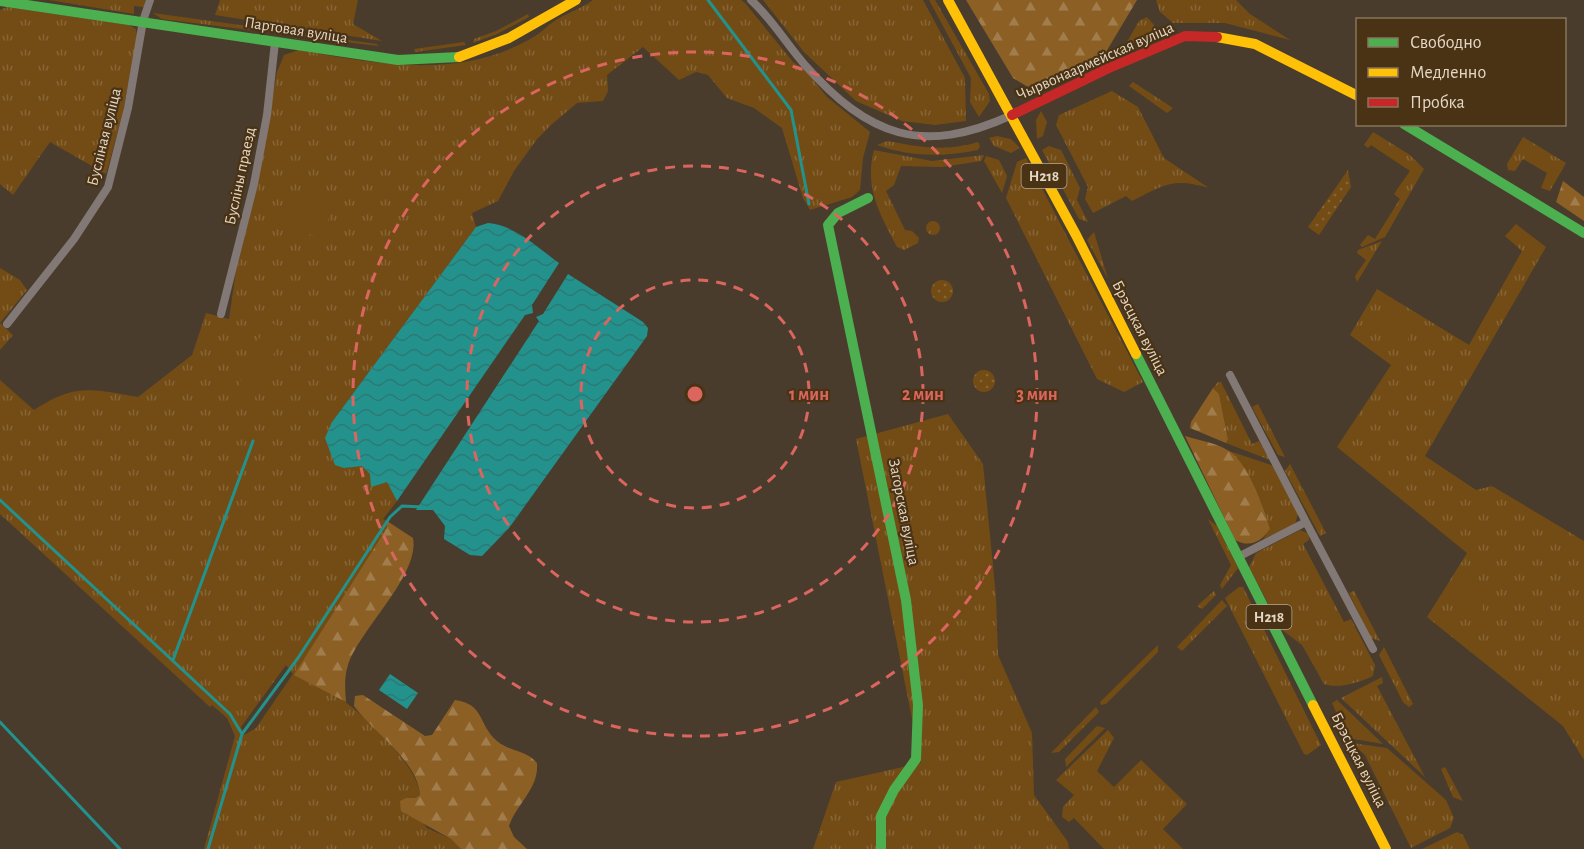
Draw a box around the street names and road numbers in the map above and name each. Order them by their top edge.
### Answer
street label: Партовая вуліца [243,14,349,47]
street label: Чырвонаармейская вуліца [1014,19,1176,104]
street label: Бусліная вуліца [84,87,125,188]
street label: Бусліны праезд [222,126,259,227]
road number: Н218 [1022,164,1066,188]
street label: Брэсцкая вуліца [1108,278,1171,378]
street label: Загорская вуліца [885,458,922,567]
road number: Н218 [1246,605,1292,629]
street label: Брэсцкая вуліца [1327,710,1390,810]

